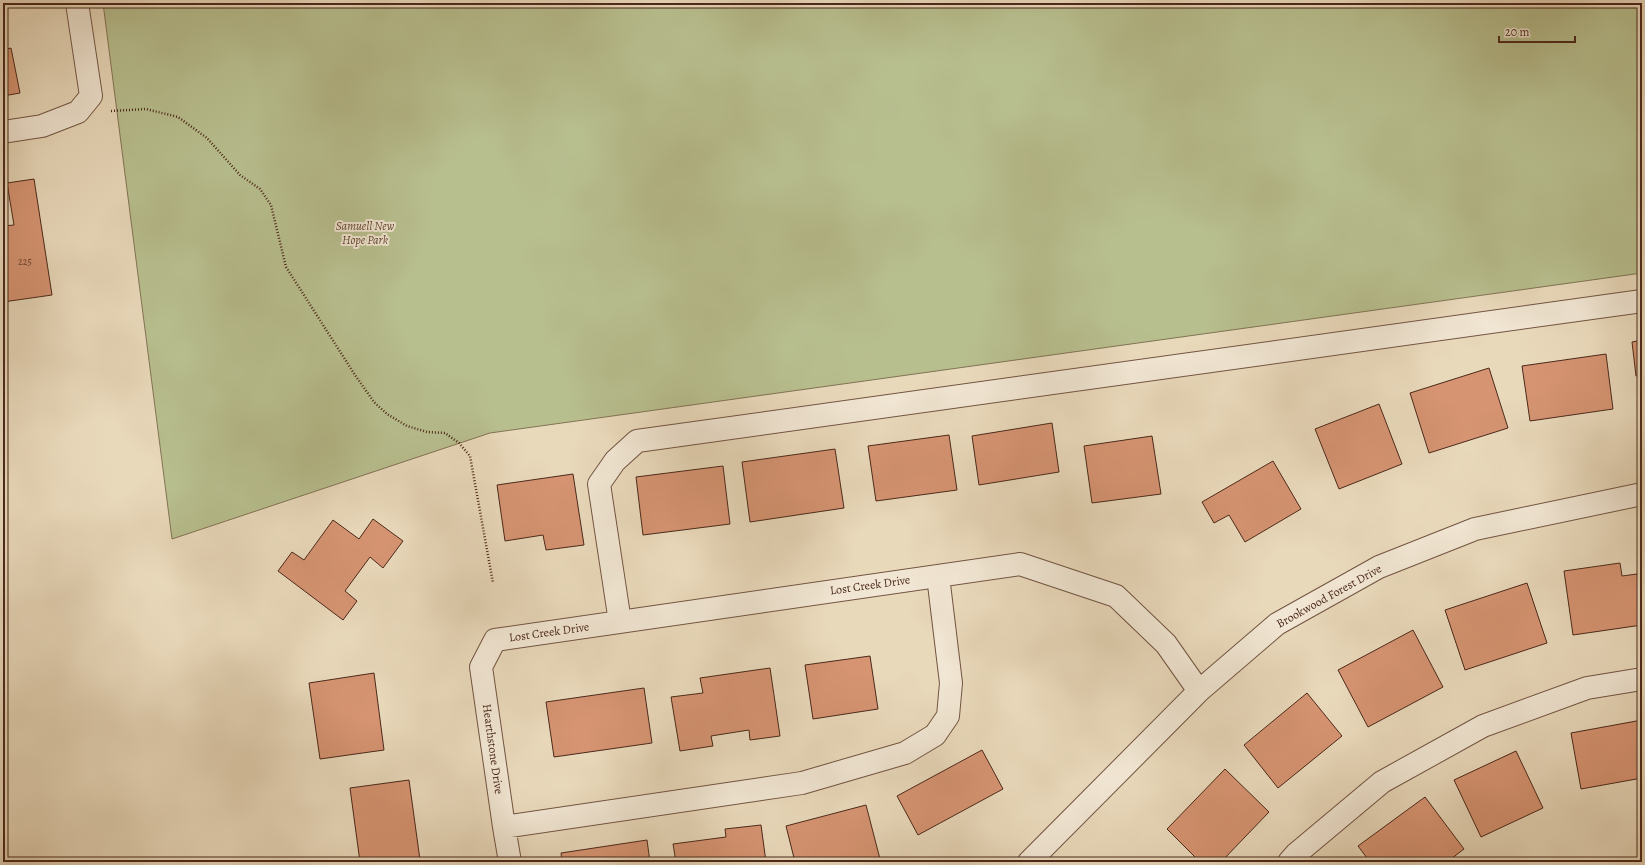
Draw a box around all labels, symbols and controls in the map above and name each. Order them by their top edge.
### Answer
scale bar [1499,18,1575,44]
text: 20 m [1505,24,1529,40]
park label: Samuell New Hope Park [336,218,395,248]
house number: 225 [18,255,32,268]
street label: Brookwood Forest Drive [1274,560,1384,632]
street label: Lost Creek Drive [829,571,911,599]
street label: Lost Creek Drive [508,618,590,646]
street label: Hearthstone Drive [479,703,507,795]

